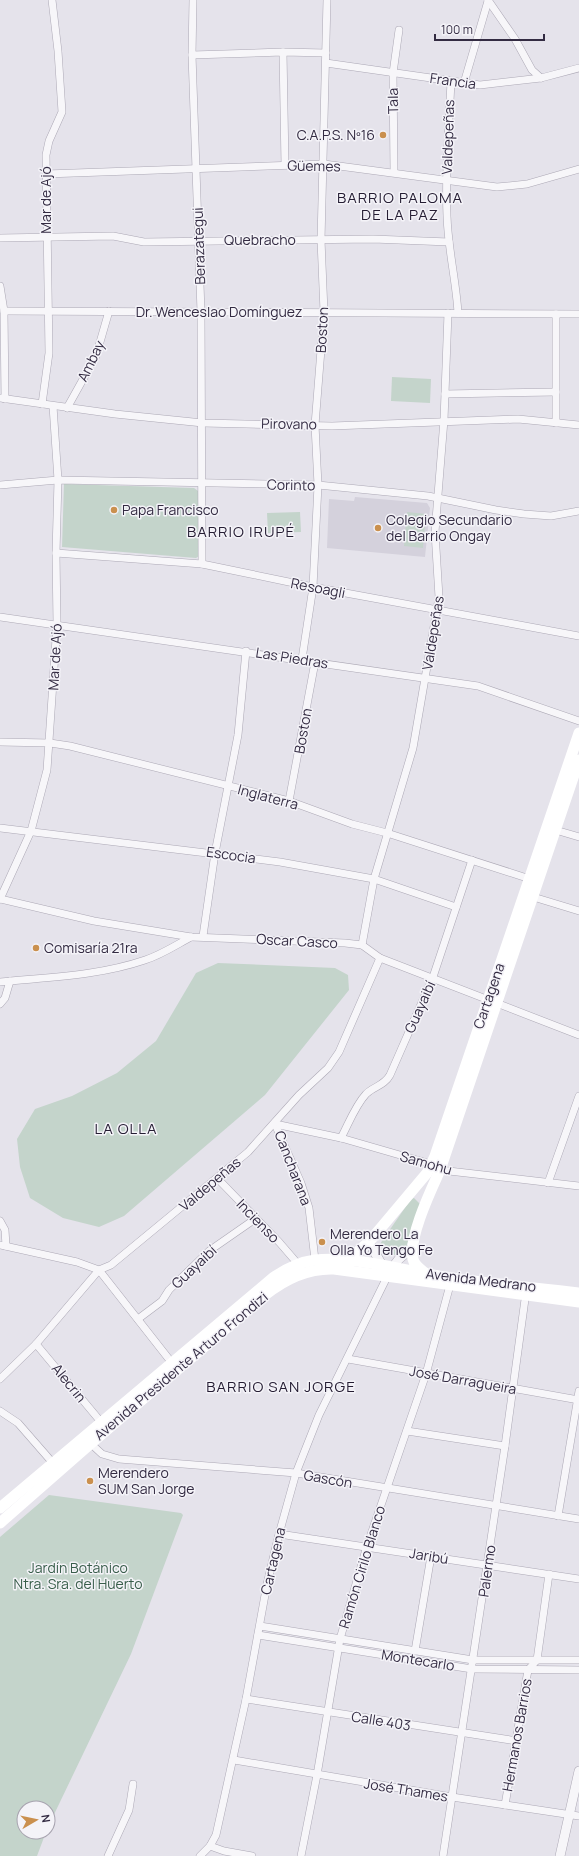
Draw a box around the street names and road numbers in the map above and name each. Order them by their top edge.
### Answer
street label: Francia [429,68,477,93]
street label: Tala [383,88,402,114]
street label: Valdepeñas [437,99,458,175]
street label: Güemes [287,156,341,175]
street label: Mar de Ajó [36,166,55,234]
street label: Berazategui [188,207,209,285]
street label: Quebracho [224,230,296,249]
street label: Dr. Wenceslao Domínguez [136,302,302,321]
street label: Boston [311,306,332,353]
street label: Ambay [72,336,109,385]
street label: Pirovano [261,414,317,433]
street label: Corinto [267,475,315,494]
street label: Resoagli [289,573,347,602]
street label: Valdepeñas [417,594,448,671]
street label: Mar de Ajó [43,623,66,691]
street label: Las Piedras [254,642,330,673]
street label: Boston [289,707,316,755]
street label: Inglaterra [236,779,301,814]
street label: Escocia [205,842,257,867]
street label: Oscar Casco [256,929,338,952]
street label: Cartagena [468,960,509,1031]
street label: Guayaibí [400,978,439,1036]
street label: Cancharana [271,1128,316,1208]
street label: Samohu [398,1146,454,1179]
street label: Valdepeñas [175,1152,245,1215]
street label: Incienso [233,1195,284,1247]
street label: Guayaibí [167,1241,220,1292]
street label: Avenida Medrano [425,1263,537,1296]
street label: Avenida Presidente Arturo Frondizi [90,1287,272,1444]
street label: Alecrin [48,1359,91,1406]
street label: José Darragueira [408,1361,518,1398]
street label: Gascón [302,1465,354,1492]
street label: Ramón Cirilo Blanco [334,1503,389,1631]
street label: Cartagena [256,1525,289,1596]
street label: Jaribú [408,1543,450,1568]
street label: Palermo [473,1544,500,1598]
street label: Montecarlo [380,1644,456,1675]
street label: Hermanos Barrios [497,1677,536,1793]
street label: Calle 403 [350,1706,412,1735]
street label: José Thames [363,1773,449,1806]

